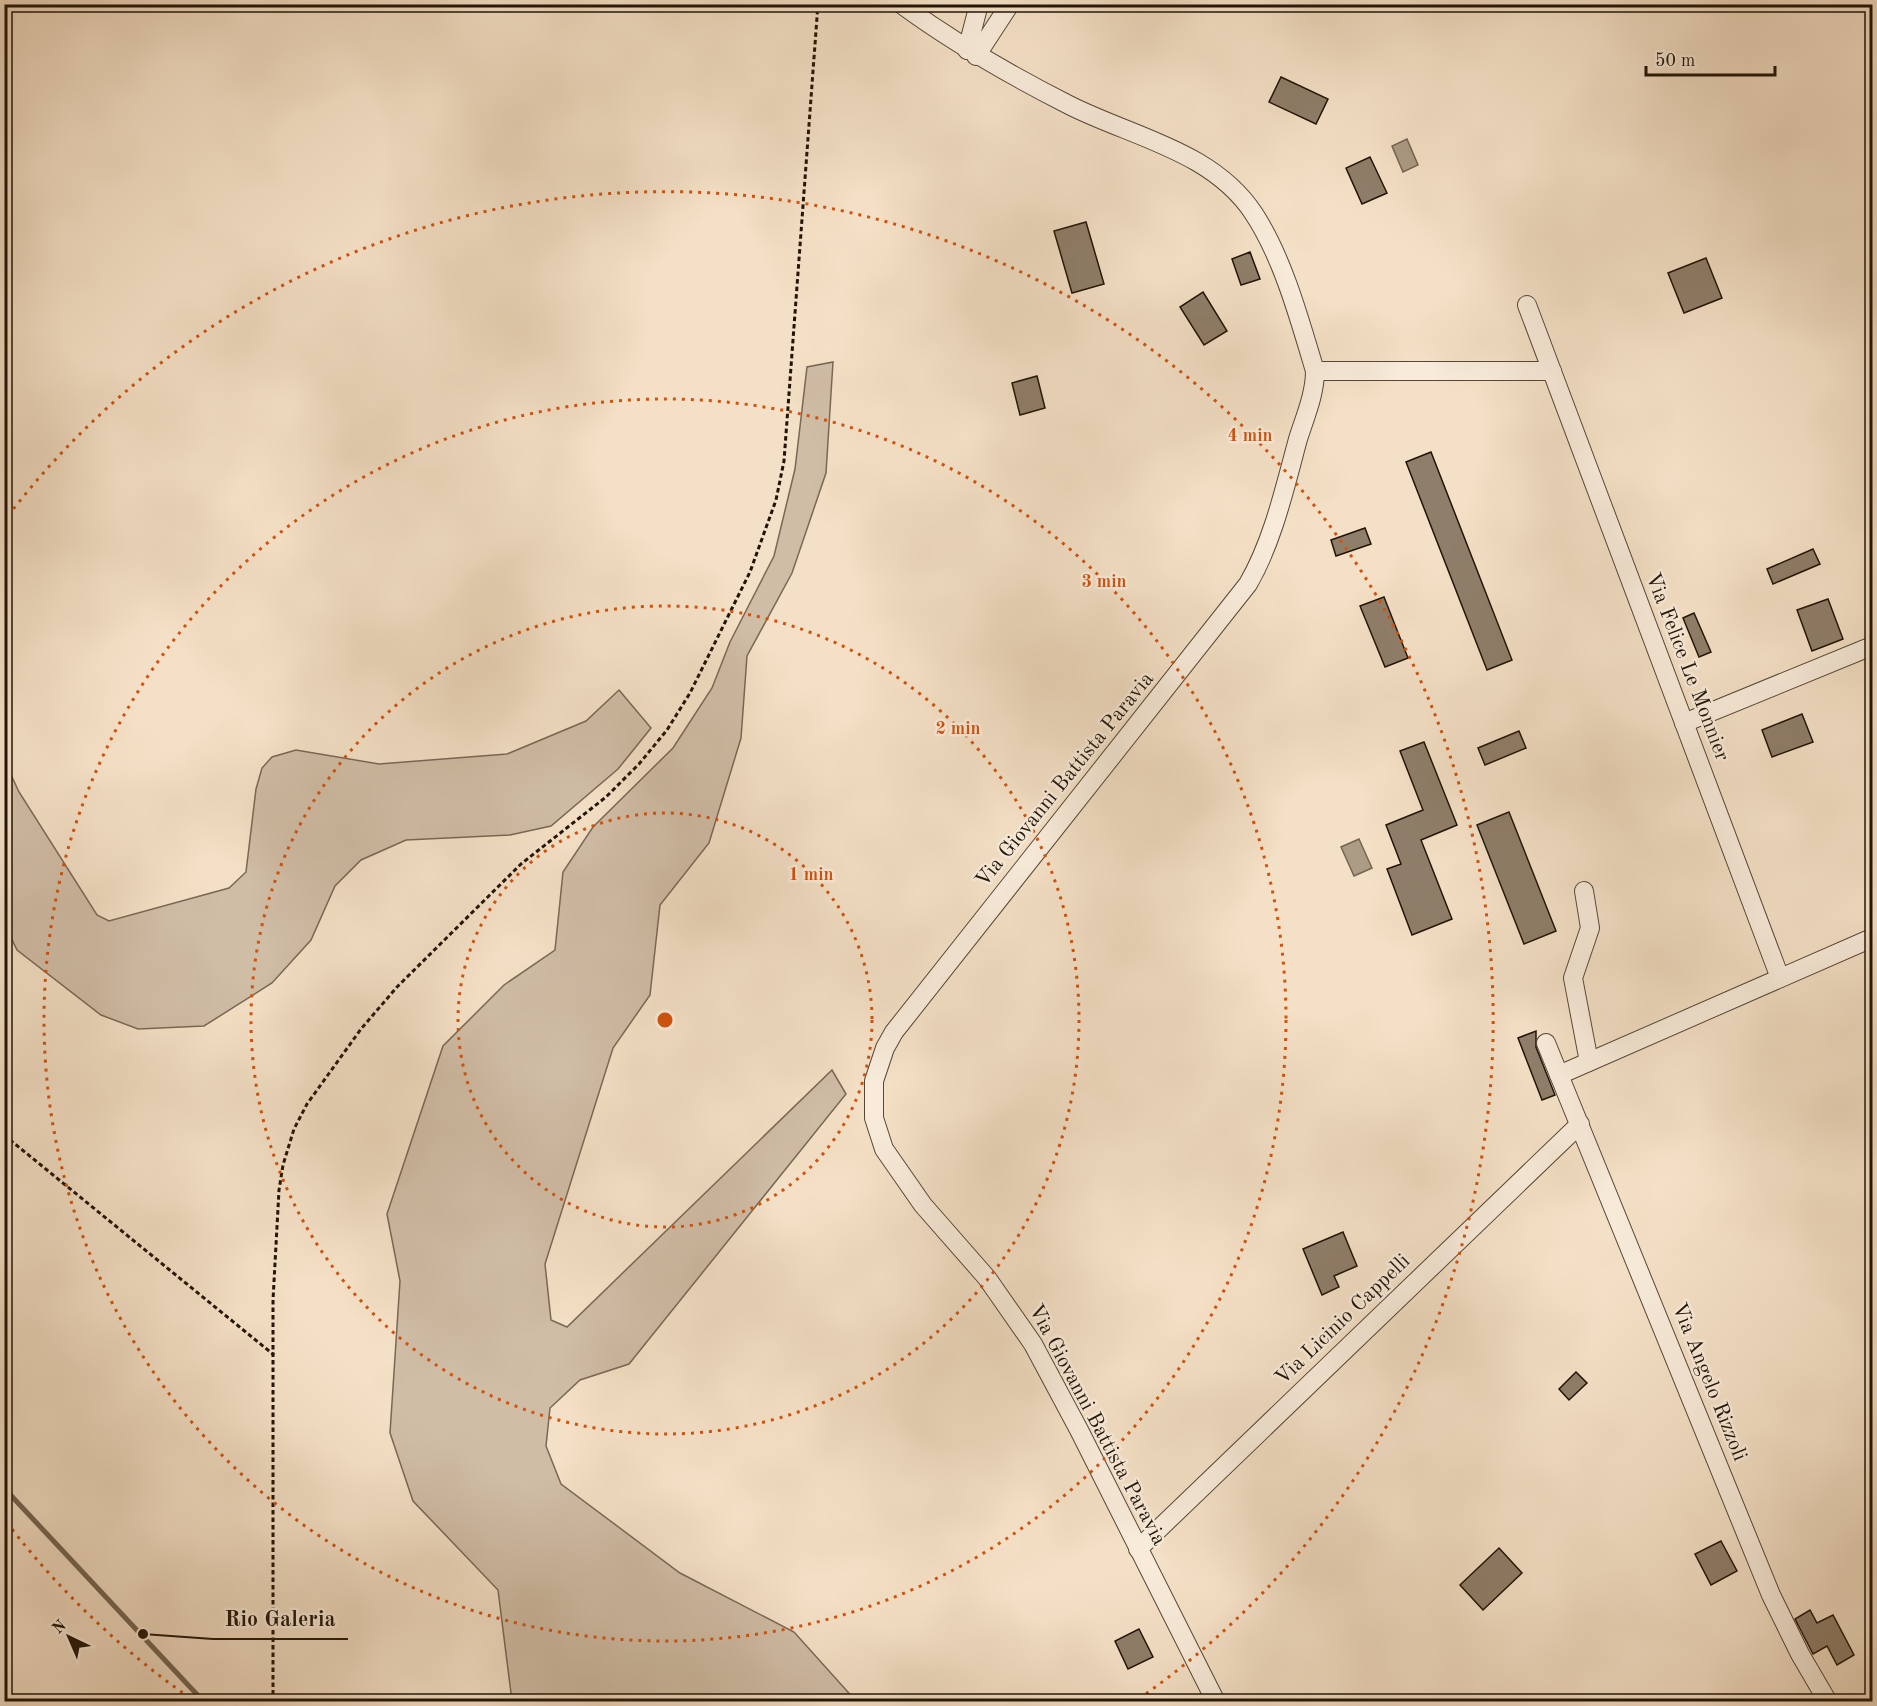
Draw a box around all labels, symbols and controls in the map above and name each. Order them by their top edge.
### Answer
scale bar [1646,39,1775,77]
text: 50 m [1655,52,1695,70]
text: 4 min [1227,427,1273,445]
street label: Via Felice Le Monnier [1641,570,1733,764]
text: 3 min [1081,573,1127,591]
street label: Via Giovanni Battista Paravia [972,669,1158,891]
text: 2 min [935,720,981,738]
text: 1 min [788,866,834,884]
centre of rings [655,1010,675,1030]
street label: Via Licinio Cappelli [1272,1251,1414,1389]
street label: Via Angelo Rizzoli [1668,1300,1750,1464]
street label: Via Giovanni Battista Paravia [1024,1301,1170,1549]
callout: Rio Galeria [213,1599,348,1639]
north arrow [39,1607,99,1667]
text: Rio Galeria [224,1609,336,1631]
text: N [50,1617,70,1638]

